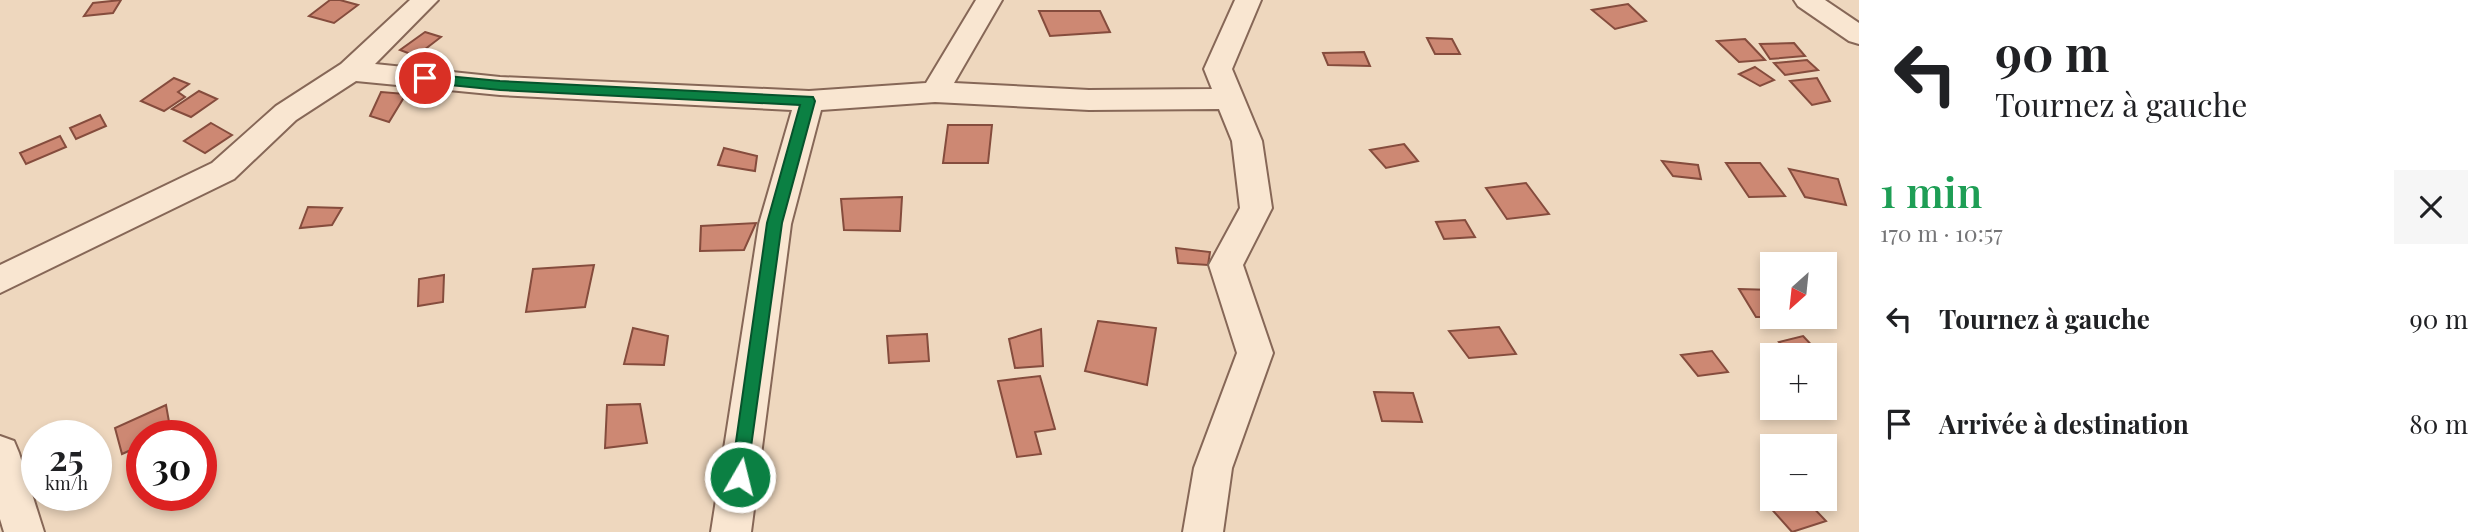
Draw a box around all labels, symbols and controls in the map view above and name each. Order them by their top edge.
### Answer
text: 90 m [1995,19,2109,84]
icon: left [1880,28,1971,119]
pin [395,48,455,108]
icon: arrive [406,59,444,97]
text: Tournez à gauche [1995,82,2248,125]
text: 1 min [1880,163,1982,219]
button: close [2394,170,2468,244]
text: 170 m · 10:57 [1880,217,2003,248]
north arrow [1760,252,1838,329]
map controls [1760,252,1837,511]
icon: left [1880,300,1918,338]
text: Tournez à gauche [1939,301,2150,336]
text: 90 m [2410,301,2468,336]
button: + [1760,343,1837,420]
icon: arrive [1880,405,1918,443]
text: Arrivée à destination [1939,406,2189,441]
text: 80 m [2409,406,2468,441]
speed limit sign: 30 [126,420,217,511]
text: 25 [49,433,84,480]
button: − [1760,434,1837,511]
position arrow [703,440,777,514]
text: km/h [45,471,88,495]

